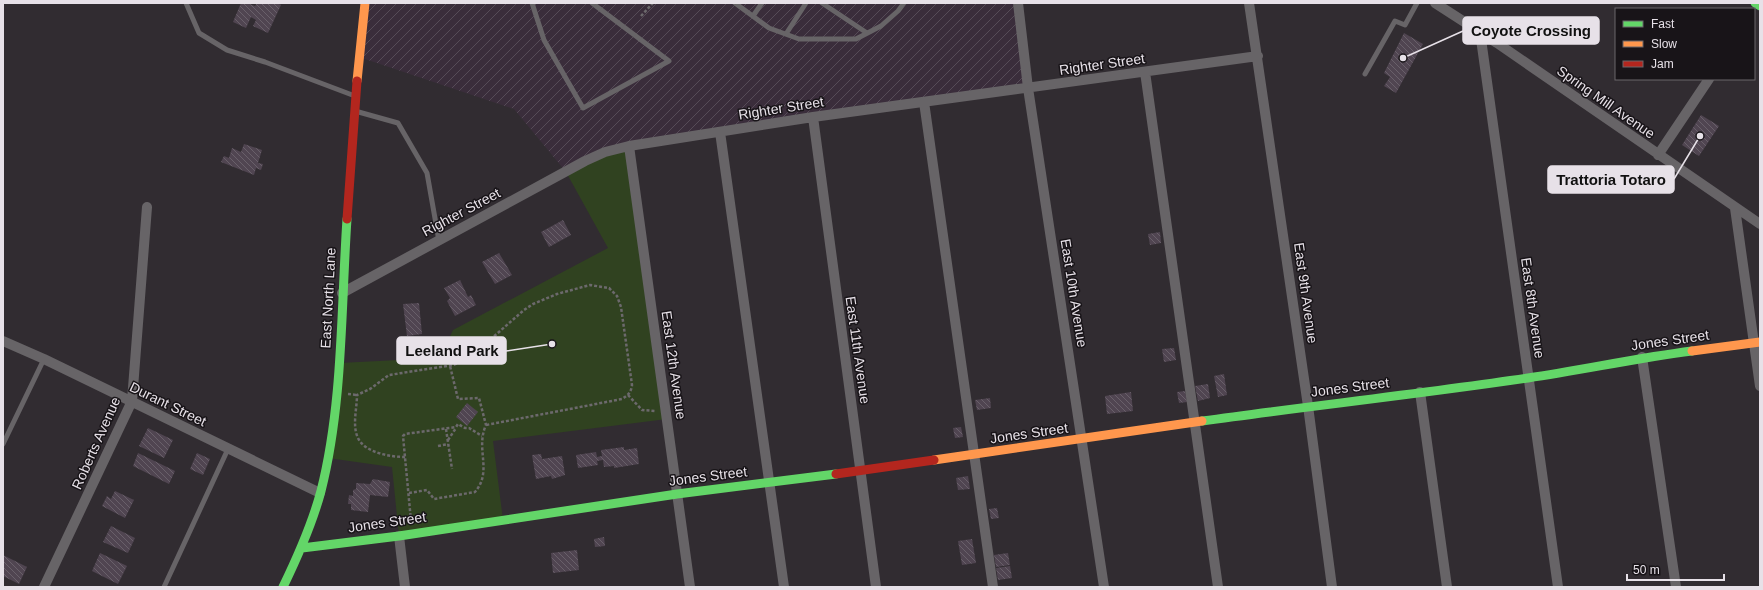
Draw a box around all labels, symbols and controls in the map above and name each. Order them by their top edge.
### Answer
legend [1615,8,1755,80]
callout: Coyote Crossing [1463,17,1599,44]
text: Fast [1651,17,1675,31]
text: Coyote Crossing [1471,22,1591,39]
text: Slow [1651,37,1677,51]
street label: Righter Street [1058,50,1146,78]
text: Jam [1651,57,1674,71]
street label: Spring Mill Avenue [1554,62,1658,142]
street label: Righter Street [737,93,825,123]
callout: Trattoria Totaro [1548,166,1674,193]
text: Trattoria Totaro [1556,171,1666,188]
street label: Righter Street [419,185,503,239]
street label: East 10th Avenue [1058,238,1090,349]
street label: East 9th Avenue [1291,242,1321,345]
street label: East North Lane [317,247,339,349]
street label: East 8th Avenue [1518,257,1548,360]
street label: East 11th Avenue [843,295,873,405]
street label: East 12th Avenue [658,310,690,421]
street label: Jones Street [1630,327,1710,353]
callout: Leeland Park [397,337,506,364]
text: Leeland Park [405,342,499,359]
street label: Jones Street [1310,374,1390,400]
street label: Durant Street [127,379,209,429]
street label: Roberts Avenue [68,394,124,492]
street label: Jones Street [989,420,1069,446]
street label: Jones Street [668,463,748,489]
street label: Jones Street [347,509,427,535]
scale bar [1627,556,1724,582]
text: 50 m [1633,563,1660,577]

